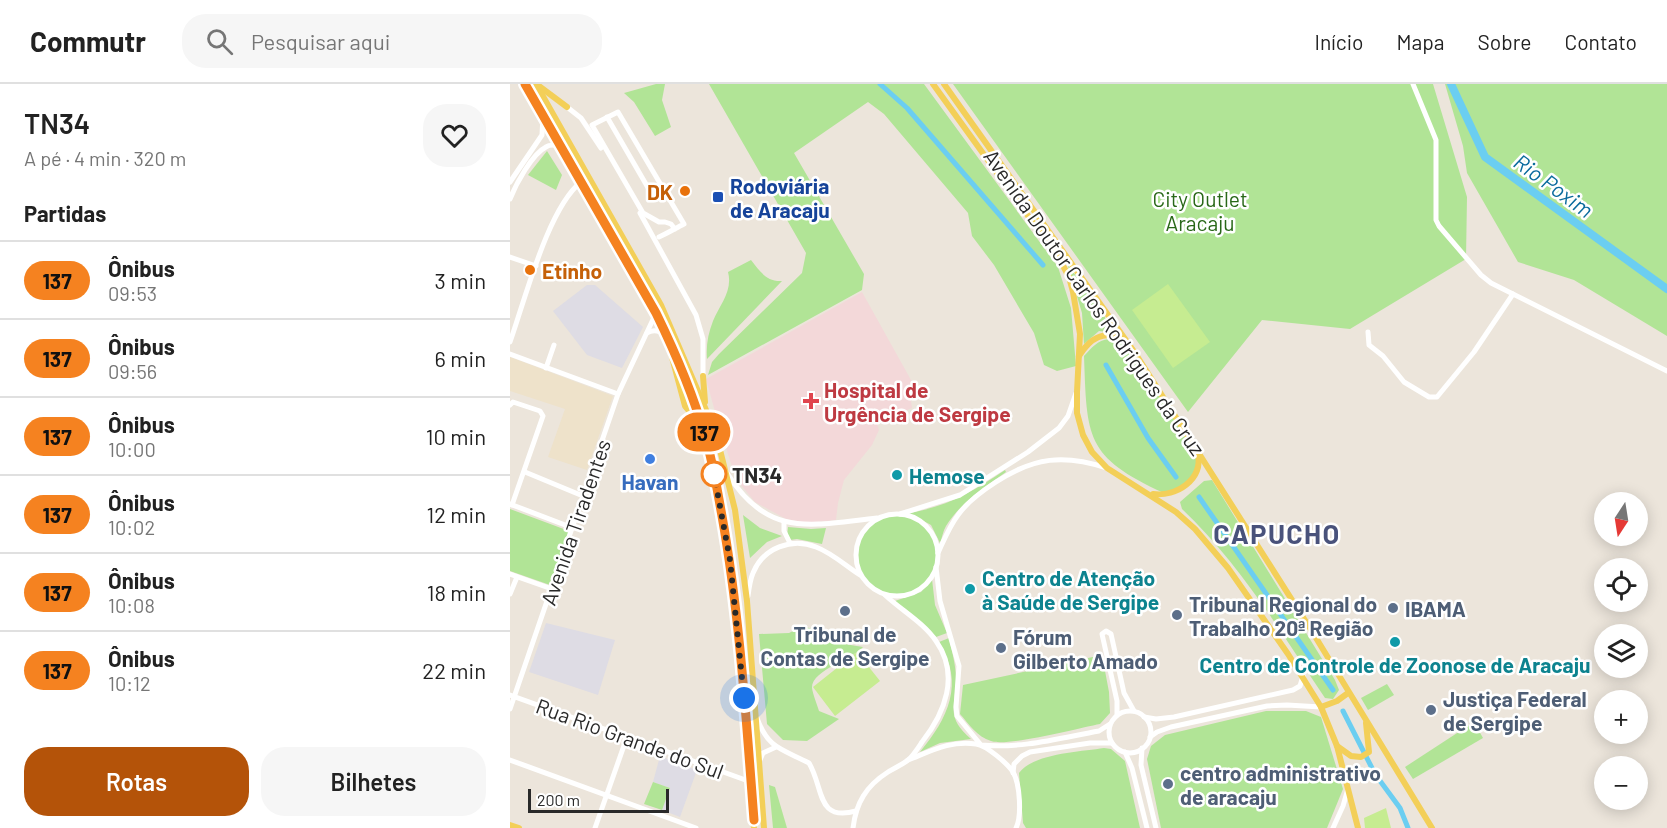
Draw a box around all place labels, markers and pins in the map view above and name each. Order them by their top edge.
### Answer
place label: Rodoviária de Aracaju [730,173,830,222]
place label: DK [647,179,673,204]
marker: DK [678,184,692,198]
marker: Rodoviária de Aracaju [711,190,725,204]
place label: Etinho [542,258,602,283]
marker: Etinho [523,263,537,277]
place label: Hospital de Urgência de Sergipe [824,377,1011,426]
marker: Hospital de Urgência de Sergipe [802,392,820,410]
marker: Havan [643,452,657,466]
marker: TN34 [701,461,727,487]
place label: TN34 [732,462,782,487]
place label: Hemose [909,463,985,488]
marker: Hemose [890,468,904,482]
place label: Havan [622,469,678,494]
place label: Centro de Atenção à Saúde de Sergipe [982,565,1159,614]
marker: Centro de Atenção à Saúde de Sergipe [963,582,977,596]
place label: Tribunal Regional do Trabalho 20ª Região [1189,591,1377,640]
place label: IBAMA [1405,596,1466,621]
marker: IBAMA [1386,601,1400,615]
marker: Tribunal de Contas de Sergipe [838,604,852,618]
marker: Tribunal Regional do Trabalho 20ª Região [1170,608,1184,622]
place label: Tribunal de Contas de Sergipe [760,621,930,670]
place label: Fórum Gilberto Amado [1013,624,1158,673]
marker: Centro de Controle de Zoonose de Aracaju [1388,635,1402,649]
marker: Fórum Gilberto Amado [994,641,1008,655]
place label: Centro de Controle de Zoonose de Aracaju [1200,652,1590,677]
place label: Justiça Federal de Sergipe [1443,686,1587,735]
marker: Justiça Federal de Sergipe [1424,703,1438,717]
place label: centro administrativo de aracaju [1180,760,1381,809]
marker: centro administrativo de aracaju [1161,777,1175,791]

